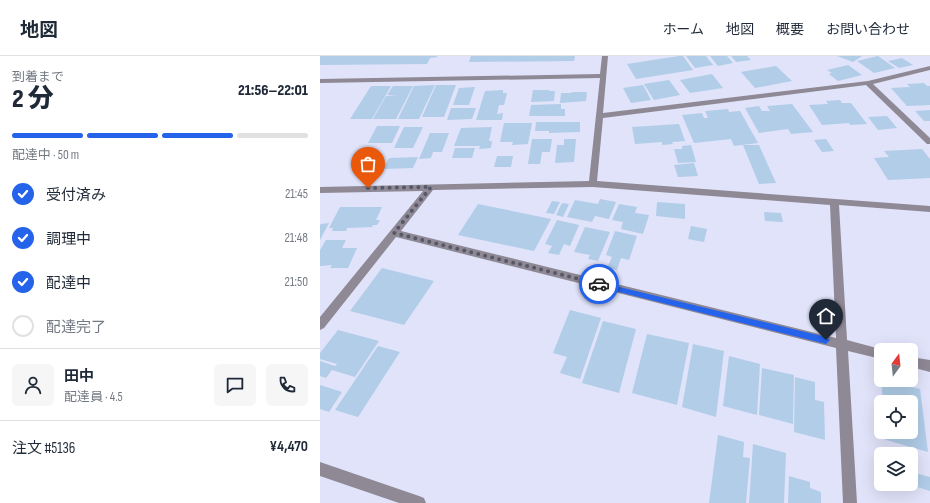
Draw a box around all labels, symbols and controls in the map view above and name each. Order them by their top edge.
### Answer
text: 地図 [20,19,58,42]
text: ホーム [662,21,704,38]
text: 地図 [726,21,754,38]
text: 概要 [776,21,804,38]
text: お問い合わせ [826,21,910,38]
text: 到着まで [12,69,64,85]
text: 21:56–22:01 [238,81,308,100]
text: 2 分 [12,84,54,115]
text: 配達中 · 50 m [12,147,79,163]
pin [351,147,385,188]
icon: bag [357,153,379,175]
icon: check [12,183,34,205]
text: 受付済み [46,186,106,205]
text: 21:45 [285,186,308,202]
icon: check [12,227,34,249]
text: 調理中 [46,230,91,249]
text: 21:48 [284,230,308,246]
courier [579,264,619,304]
icon: check [12,271,34,293]
icon: car [588,273,610,295]
text: 配達中 [46,274,91,293]
text: 21:50 [285,274,308,290]
pin [809,299,843,340]
icon: home [815,305,837,327]
text: 配達完了 [46,318,106,337]
north arrow [874,343,918,387]
map controls [874,343,918,491]
button: person [12,364,54,406]
button: chat [214,364,256,406]
button: phone [266,364,308,406]
text: 田中 [64,367,94,386]
text: 配達員 · 4.5 [64,389,123,405]
button: locate [874,395,918,439]
text: ¥4,470 [270,437,308,456]
text: 注文 #5136 [12,439,75,458]
button: layers [874,447,918,491]

